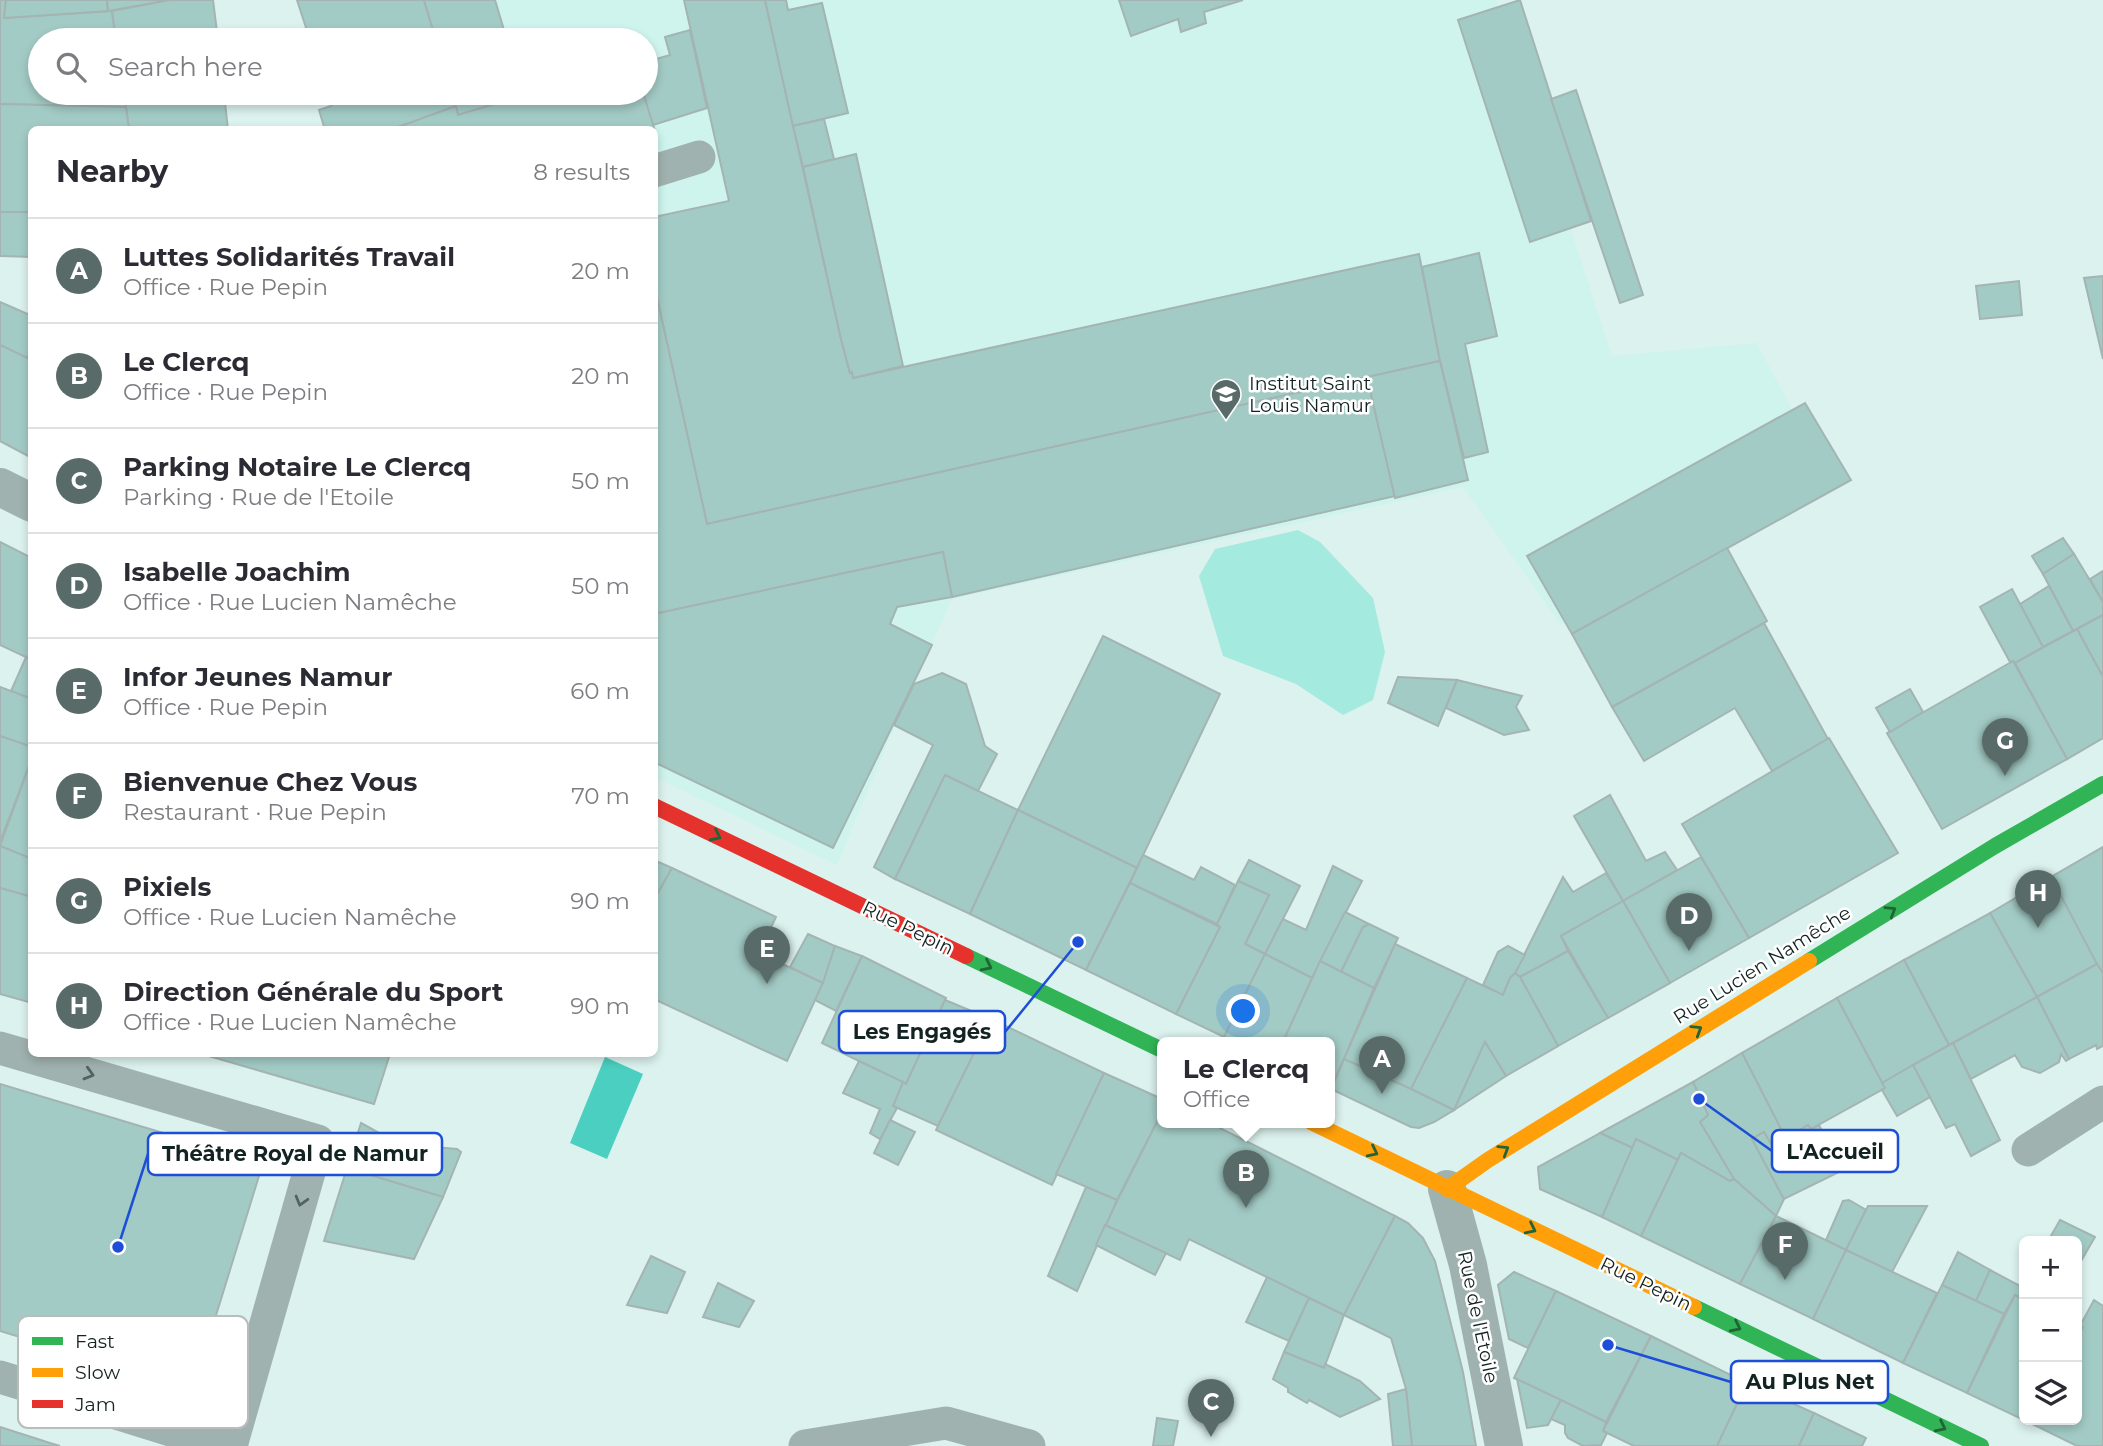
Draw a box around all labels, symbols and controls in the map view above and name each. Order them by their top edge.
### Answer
search box [28,28,658,105]
icon: search [52,48,90,86]
text: Search here [108,51,263,83]
text: Nearby [56,153,168,190]
text: 8 results [533,158,630,186]
text: Luttes Solidarités Travail [123,241,455,273]
text: A [70,257,88,285]
text: 20 m [571,257,630,285]
text: Office · Rue Pepin [123,273,328,301]
text: Le Clercq [123,346,250,378]
text: B [70,362,88,390]
text: 20 m [571,362,630,390]
place label: Institut Saint Louis Namur [1249,372,1372,417]
school or university icon: Institut Saint Louis Namur [1209,377,1243,421]
text: Office · Rue Pepin [123,378,328,406]
text: Parking Notaire Le Clercq [123,451,471,483]
text: C [71,467,87,495]
text: 50 m [571,467,630,495]
text: Parking · Rue de l'Etoile [123,483,394,511]
text: Isabelle Joachim [123,556,350,588]
text: D [70,572,89,600]
text: 50 m [571,572,630,600]
text: Office · Rue Lucien Namêche [123,588,457,616]
text: Infor Jeunes Namur [123,661,392,693]
text: E [71,677,87,705]
text: 60 m [570,677,630,705]
text: Office · Rue Pepin [123,693,328,721]
pin: G [1982,718,2028,776]
text: Bienvenue Chez Vous [123,766,417,798]
text: F [72,782,86,810]
text: 70 m [571,782,630,810]
text: Restaurant · Rue Pepin [123,798,387,826]
one-way arrow [709,827,721,841]
pin: H [2015,870,2061,928]
text: Pixiels [123,871,211,903]
text: G [70,887,88,915]
text: 90 m [570,887,630,915]
pin: D [1666,893,1712,951]
street label: Rue Pepin [859,896,957,960]
street label: Rue Lucien Namêche [1669,901,1855,1029]
text: Office · Rue Lucien Namêche [123,903,457,931]
one-way arrow [1883,906,1896,919]
pin: E [744,926,790,984]
one-way arrow [980,958,992,972]
text: Direction Générale du Sport [123,976,503,1008]
text: H [70,992,88,1020]
text: 90 m [570,992,630,1020]
your location [1226,994,1260,1028]
text: Office · Rue Lucien Namêche [123,1008,457,1036]
callout: Les Engagés [839,1011,1005,1053]
text: Les Engagés [853,1019,991,1044]
one-way arrow [1690,1026,1703,1039]
pin: A [1359,1036,1405,1094]
popup [1157,1037,1335,1128]
text: Le Clercq [1183,1053,1309,1085]
one-way arrow [83,1066,95,1081]
text: Office [1183,1085,1250,1113]
callout: L'Accueil [1772,1130,1898,1172]
callout: Théâtre Royal de Namur [148,1133,442,1175]
text: L'Accueil [1786,1139,1884,1164]
text: Théâtre Royal de Namur [162,1141,428,1166]
one-way arrow [1366,1144,1378,1158]
one-way arrow [1496,1146,1509,1159]
pin: B [1223,1150,1269,1208]
one-way arrow [294,1195,309,1207]
one-way arrow [1524,1220,1536,1234]
pin: F [1762,1222,1808,1280]
map controls [2019,1236,2082,1425]
button: + [2019,1236,2082,1299]
street label: Rue de l'Etoile [1453,1249,1503,1385]
street label: Rue Pepin [1597,1252,1695,1316]
button: − [2019,1299,2082,1362]
legend [18,1316,248,1428]
one-way arrow [1729,1319,1741,1333]
text: Fast [75,1330,115,1353]
text: Slow [75,1361,120,1384]
callout: Au Plus Net [1731,1361,1888,1403]
button: layers [2019,1362,2082,1425]
text: Au Plus Net [1745,1369,1874,1394]
pin: C [1188,1379,1234,1437]
text: Jam [74,1393,116,1416]
one-way arrow [1934,1418,1946,1432]

